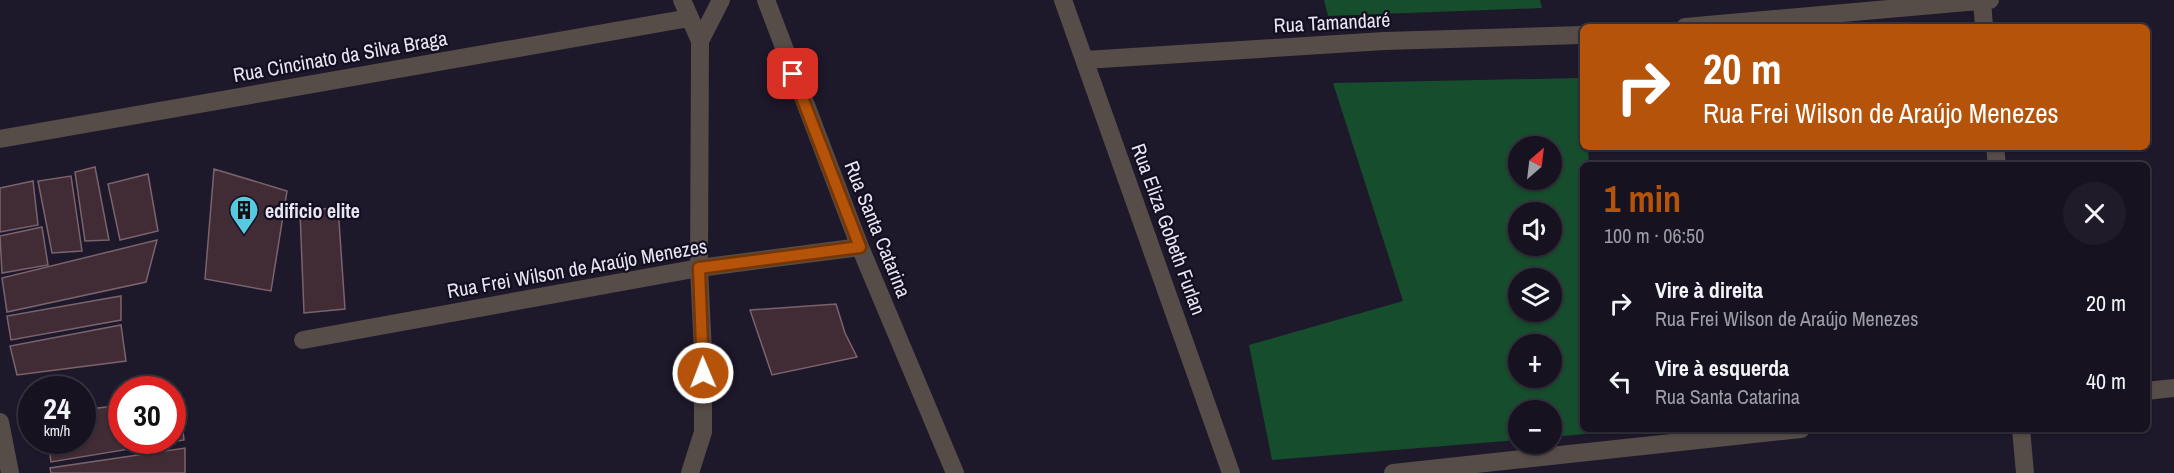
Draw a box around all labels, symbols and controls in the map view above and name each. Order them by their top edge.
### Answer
street label: Rua Tamandaré [1273,5,1391,39]
street label: Rua Cincinato da Silva Braga [231,24,449,88]
text: 20 m [1703,41,1782,97]
pin [767,48,818,99]
icon: right [1604,48,1682,126]
icon: arrive [776,57,809,90]
text: Rua Frei Wilson de Araújo Menezes [1703,95,2059,131]
north arrow [1508,136,1562,190]
map controls [1508,136,1562,454]
street label: Rua Eliza Gobeth Furlan [1125,140,1213,318]
street label: Rua Santa Catarina [838,157,918,301]
text: 1 min [1604,175,1681,223]
button: close [2063,182,2126,245]
building icon: edificio elite [228,194,260,236]
place label: edificio elite [265,197,360,224]
button: sound [1508,202,1562,256]
text: 100 m · 06:50 [1604,222,1704,249]
street label: Rua Frei Wilson de Araújo Menezes [445,232,709,304]
button: layers [1508,268,1562,322]
text: Vire à direita [1655,275,1763,305]
icon: right [1604,287,1637,320]
text: 20 m [2086,288,2126,318]
text: Rua Frei Wilson de Araújo Menezes [1655,305,1918,332]
button: + [1508,334,1562,388]
position arrow [671,341,735,405]
text: Vire à esquerda [1655,353,1789,383]
icon: left [1604,365,1637,398]
text: 40 m [2086,366,2126,396]
speed limit sign: 30 [108,376,186,454]
text: Rua Santa Catarina [1655,383,1800,410]
text: 24 [43,388,71,428]
button: − [1508,400,1562,454]
text: km/h [44,420,70,441]

